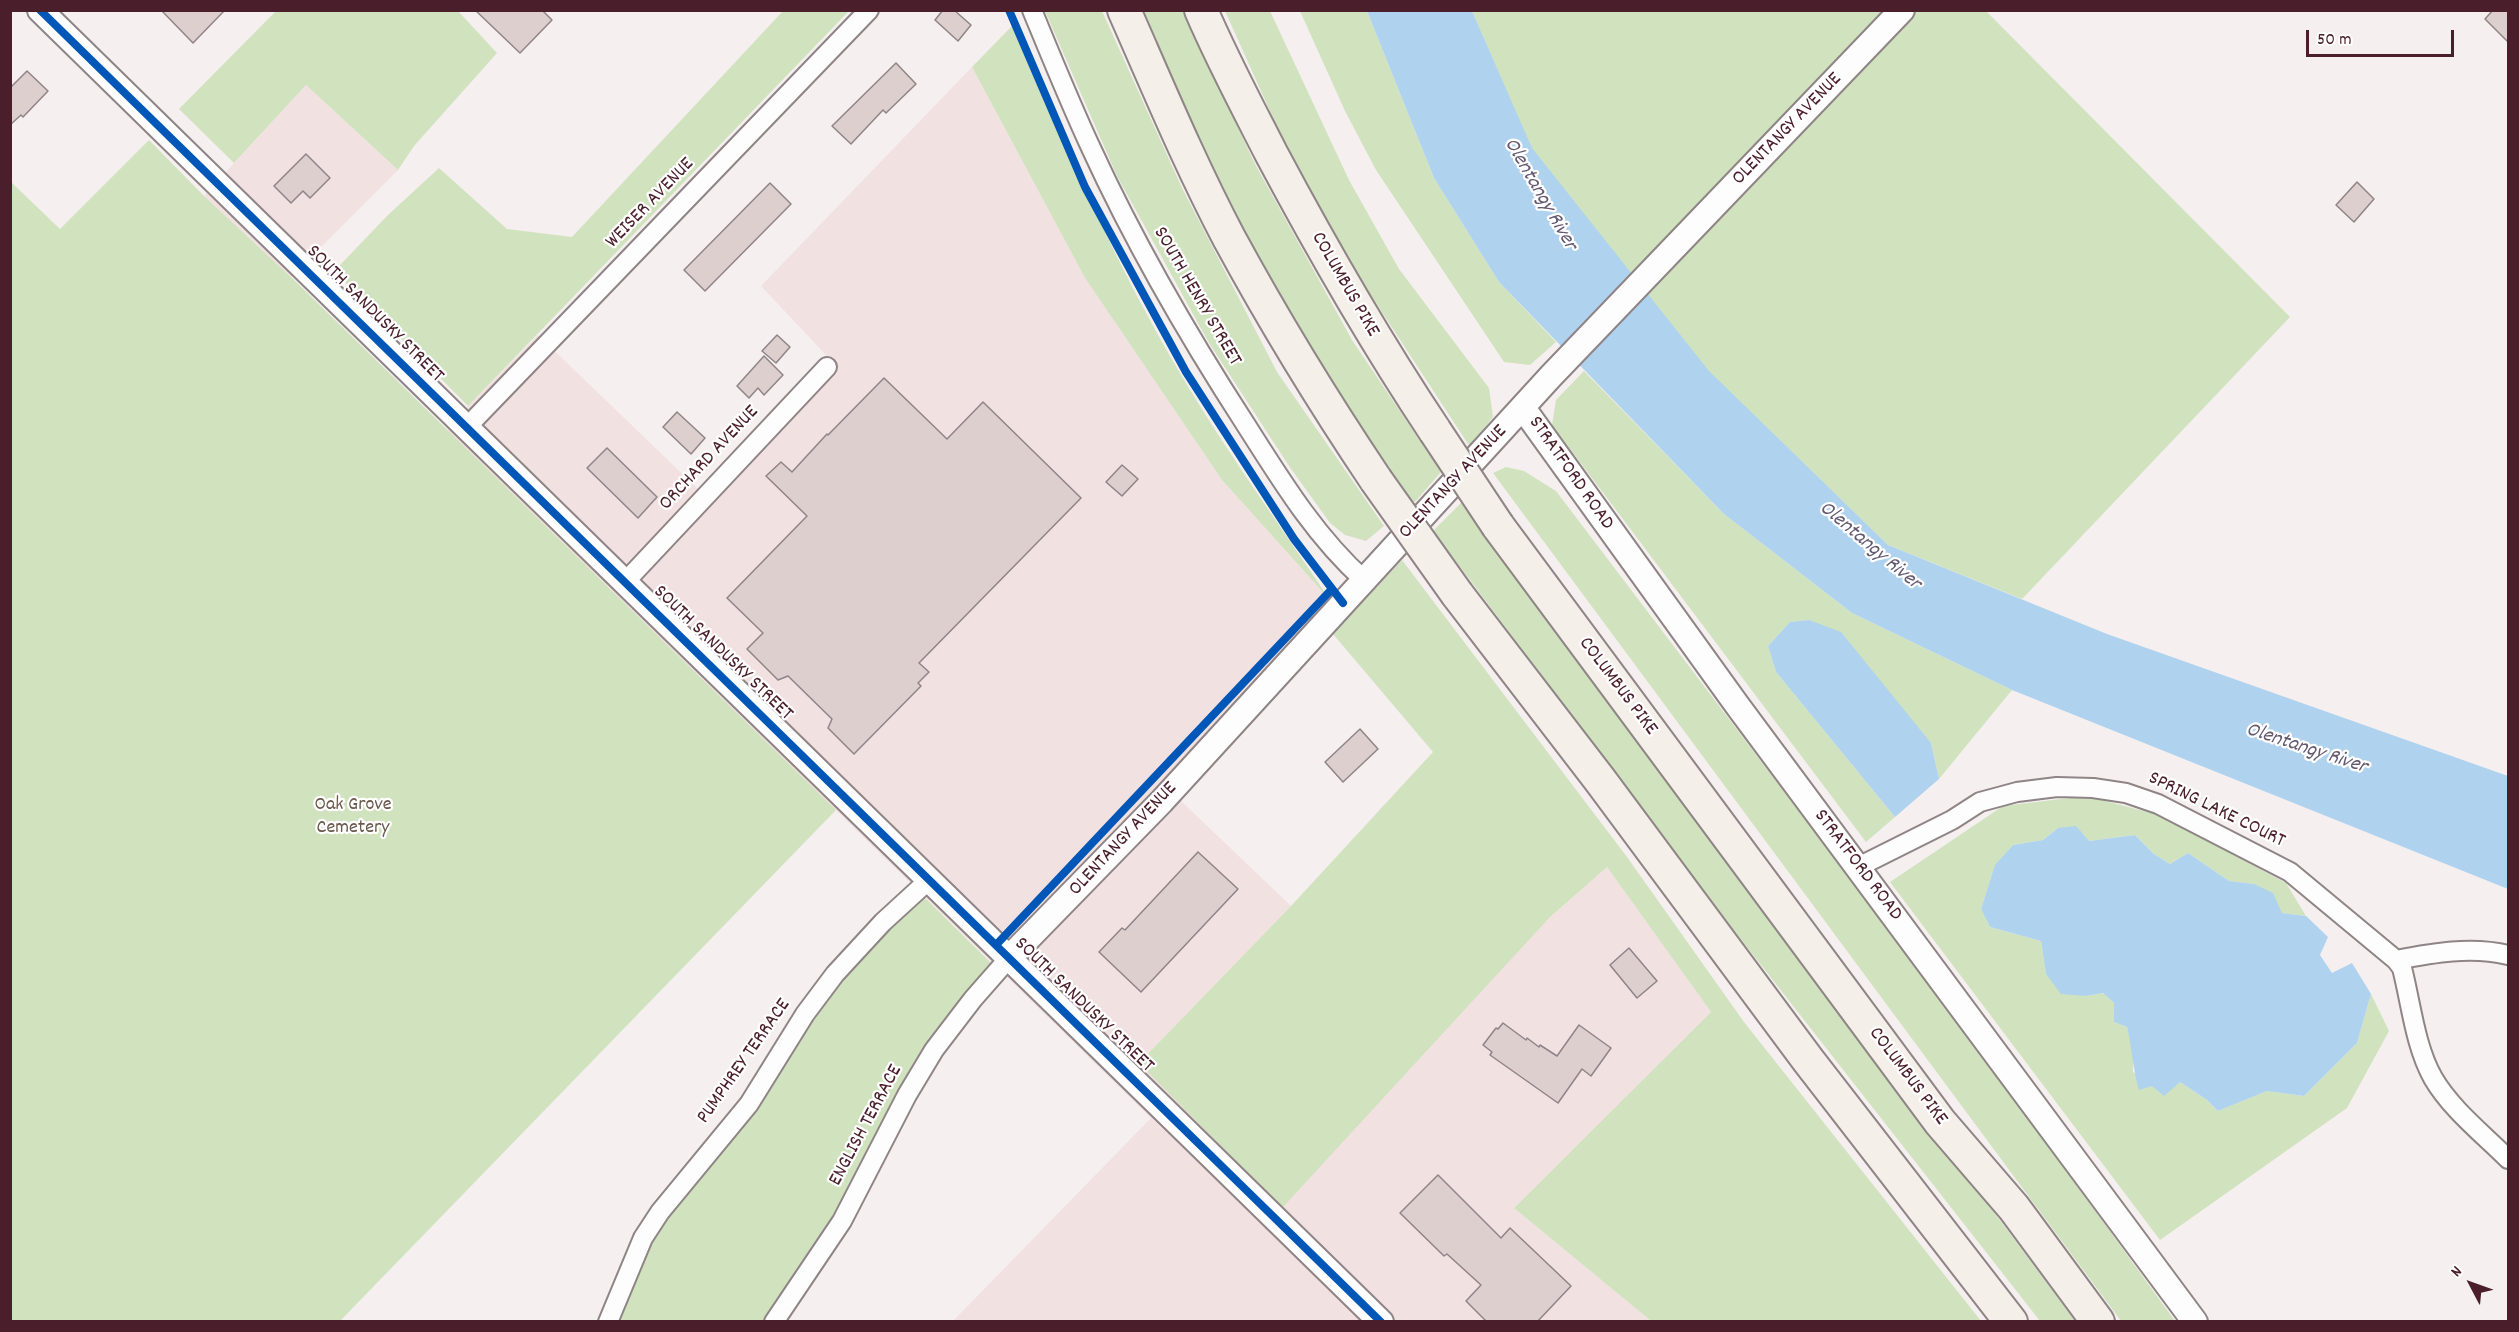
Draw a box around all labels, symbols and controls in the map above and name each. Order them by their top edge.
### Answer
scale bar [2309,18,2458,56]
text: 50 m [2317,28,2352,53]
street label: OLENTANGY AVENUE [1728,69,1848,191]
water label: Olentangy River [1497,134,1581,256]
street label: WEISER AVENUE [602,154,700,254]
street label: SOUTH HENRY STREET [1147,223,1245,371]
street label: COLUMBUS PIKE [1304,228,1384,342]
street label: SOUTH SANDUSKY STREET [300,241,448,389]
street label: ORCHARD AVENUE [655,401,765,517]
street label: STRATFORD ROAD [1522,413,1618,535]
street label: OLENTANGY AVENUE [1395,421,1513,545]
water label: Olentangy River [1813,497,1925,597]
street label: SOUTH SANDUSKY STREET [647,581,797,727]
street label: COLUMBUS PIKE [1572,633,1662,741]
water label: Olentangy River [2242,719,2370,781]
street label: SPRING LAKE COURT [2144,768,2288,854]
street label: OLENTANGY AVENUE [1065,778,1183,902]
park label: Oak Grove Cemetery [314,794,392,841]
street label: STRATFORD ROAD [1807,806,1907,926]
street label: SOUTH SANDUSKY STREET [1008,933,1158,1079]
street label: PUMPHREY TERRACE [693,995,797,1129]
street label: COLUMBUS PIKE [1862,1023,1952,1131]
street label: ENGLISH TERRACE [825,1061,909,1191]
north arrow [2441,1254,2501,1314]
text: N [2446,1261,2468,1282]

